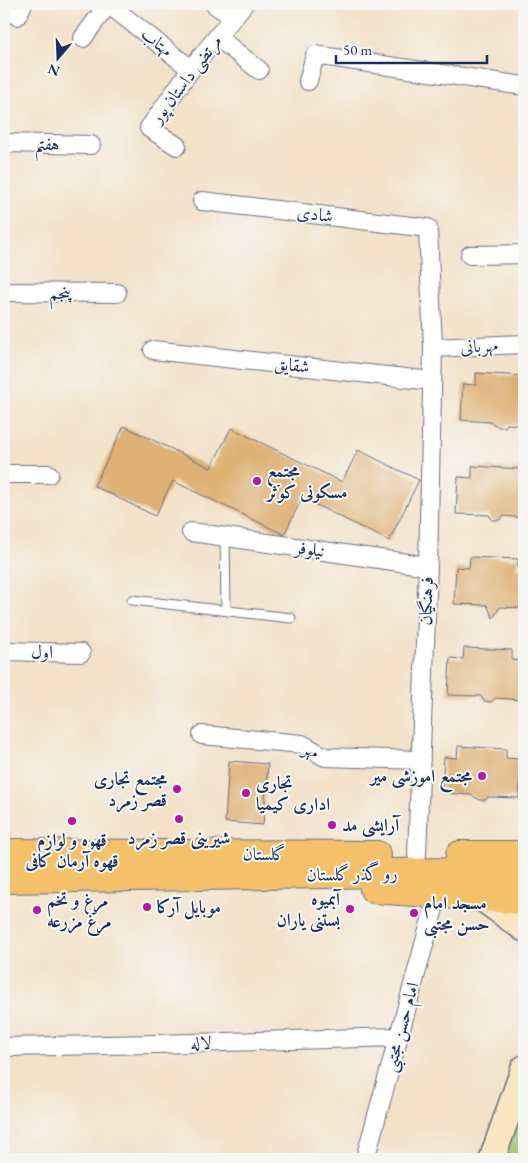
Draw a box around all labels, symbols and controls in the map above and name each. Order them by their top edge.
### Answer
street label: مهتاب [136,22,178,62]
street label: مرتضی داستان پور [143,30,228,131]
north arrow [32,32,82,82]
scale bar [336,32,487,64]
text: 50 m [343,40,372,59]
text: N [45,60,62,81]
street label: هفتم [34,132,60,162]
street label: شادی [296,200,334,227]
street label: پنجم [49,281,72,310]
street label: مهربانی [459,333,499,359]
street label: شقایق [273,351,311,378]
place label: مجتمع مسکونی کوثر [265,459,348,503]
marker: مجتمع مسکونی کوثر [251,475,263,487]
street label: نیلوفر [292,535,326,563]
street label: فرهنگیان [413,576,439,626]
street label: اول [31,640,53,663]
street label: مهر [297,735,323,764]
place label: مجتمع اموزشی میر [368,764,473,793]
place label: مجتمع تجاری قصر زمرد [94,767,168,813]
marker: مجتمع اموزشی میر [476,770,488,782]
place label: تجاری اداری کیمیا [256,771,330,815]
marker: مجتمع تجاری قصر زمرد [171,783,183,795]
marker: تجاری اداری کیمیا [240,787,252,799]
marker: شیرینی قصر زمرد [173,813,185,825]
place label: آرایشی مد [342,813,401,838]
marker: قهوه و لوازم قهوه آرمان کافی [66,815,78,827]
marker: آرایشی مد [326,819,338,831]
place label: شیرینی قصر زمرد [128,826,230,851]
place label: قهوه و لوازم قهوه آرمان کافی [25,828,119,872]
street label: گلستان [242,842,286,865]
street label: رو گذر گلستان [306,860,398,886]
place label: آبمیوه بستنی یاران [277,887,342,933]
place label: مرغ و تخم مرغ مزرعه [47,888,112,936]
place label: مسجد امام حسن مجتبی [424,891,490,939]
place label: موبایل آرکا [157,895,221,920]
marker: موبایل آرکا [141,901,153,913]
marker: آبمیوه بستنی یاران [344,903,356,915]
marker: مرغ و تخم مرغ مزرعه [31,904,43,916]
marker: مسجد امام حسن مجتبی [408,907,420,919]
street label: امام حسن مجتبی [378,979,428,1075]
street label: لاله [190,1031,212,1054]

